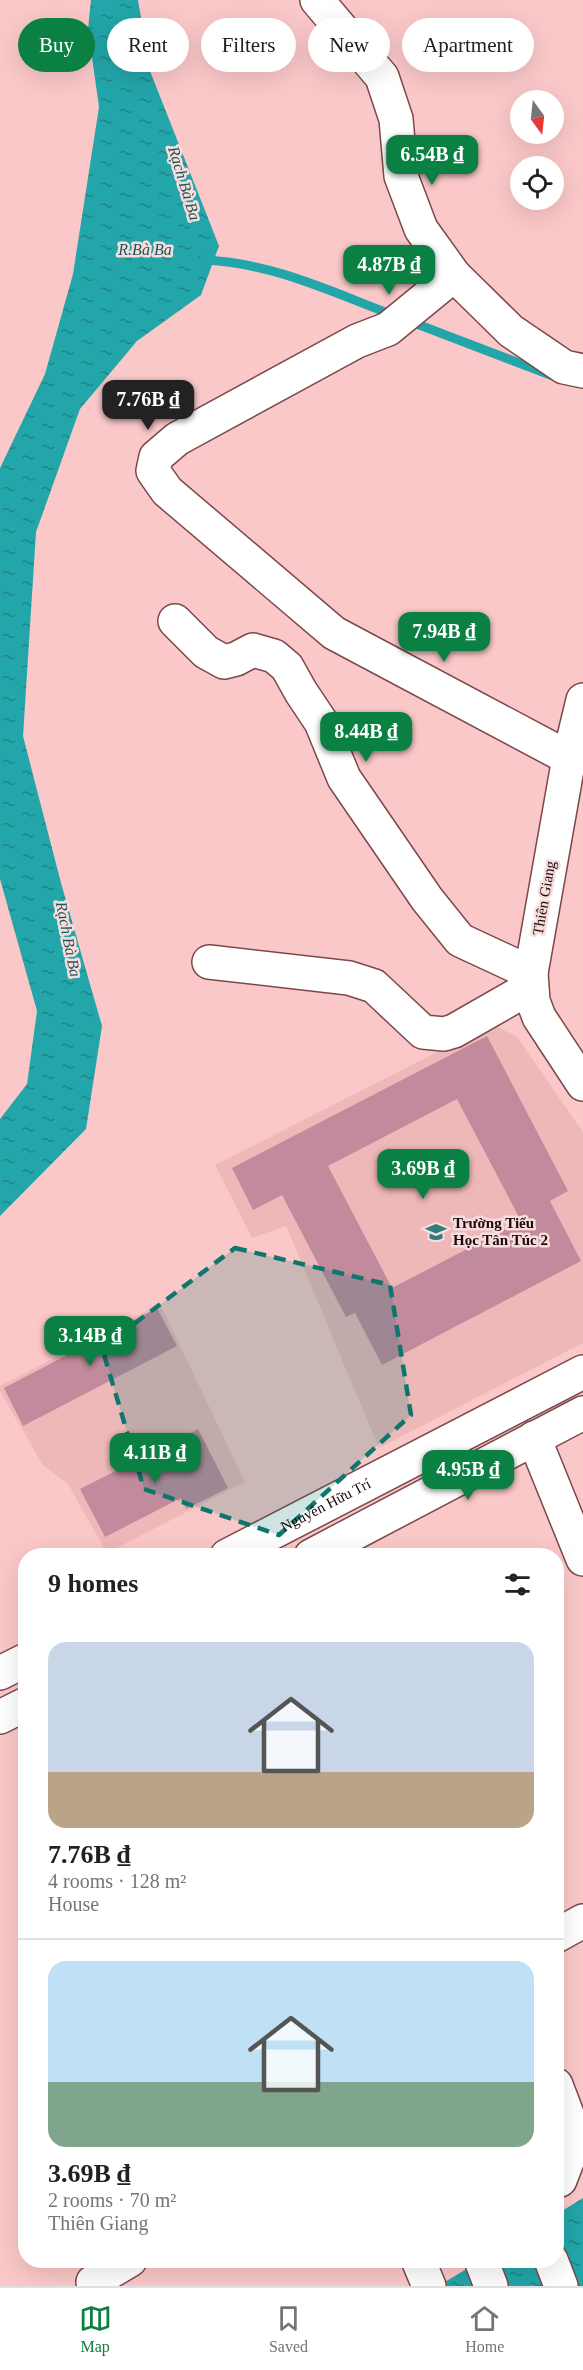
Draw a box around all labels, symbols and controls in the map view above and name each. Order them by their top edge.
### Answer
chip: Buy [18,18,95,72]
chip: Rent [107,18,189,72]
chip: Filters [201,18,296,72]
chip: New [308,18,390,72]
chip: Apartment [402,18,534,72]
north arrow [510,90,564,144]
map controls [510,90,564,210]
pin: 6.54B ₫ [377,135,487,186]
water label: Rạch Bà Ba [165,143,204,222]
text: 6.54B ₫ [400,143,464,165]
button: locate [510,156,564,210]
water label: R.Bà Ba [117,241,172,258]
pin: 4.87B ₫ [334,245,444,296]
text: 4.87B ₫ [357,253,421,275]
pin: 7.76B ₫ [93,380,203,431]
text: 7.76B ₫ [116,388,180,410]
pin: 7.94B ₫ [389,612,499,663]
text: 7.94B ₫ [412,620,476,642]
pin: 8.44B ₫ [311,712,421,763]
text: 8.44B ₫ [334,720,398,742]
street label: Thiên Giang [530,859,559,937]
water label: Rạch Bà Ba [53,899,84,978]
pin: 3.69B ₫ [368,1149,478,1200]
text: 3.69B ₫ [391,1157,455,1179]
place label: Trường Tiểu Học Tân Túc 2 [453,1215,548,1248]
school or university icon: Trường Tiểu Học Tân Túc 2 [424,1220,448,1244]
pin: 3.14B ₫ [35,1316,145,1367]
text: 3.14B ₫ [58,1324,122,1346]
pin: 4.11B ₫ [100,1433,210,1484]
text: 4.11B ₫ [124,1441,186,1463]
pin: 4.95B ₫ [413,1450,523,1501]
text: 4.95B ₫ [436,1458,500,1480]
street label: Nguyễn Hữu Trí [278,1475,373,1535]
icon: filters [501,1568,534,1601]
text: 9 homes [48,1569,138,1598]
icon: home [237,1681,345,1789]
text: 7.76B ₫ [48,1840,131,1869]
text: 4 rooms · 128 m² [48,1870,186,1892]
text: House [48,1893,99,1915]
icon: home [237,2000,345,2108]
text: 3.69B ₫ [48,2159,131,2188]
text: 2 rooms · 70 m² [48,2189,176,2211]
text: Thiên Giang [48,2212,149,2234]
tab: Map [79,2302,112,2356]
tab: Saved [269,2302,308,2356]
tab: Home [465,2302,504,2356]

